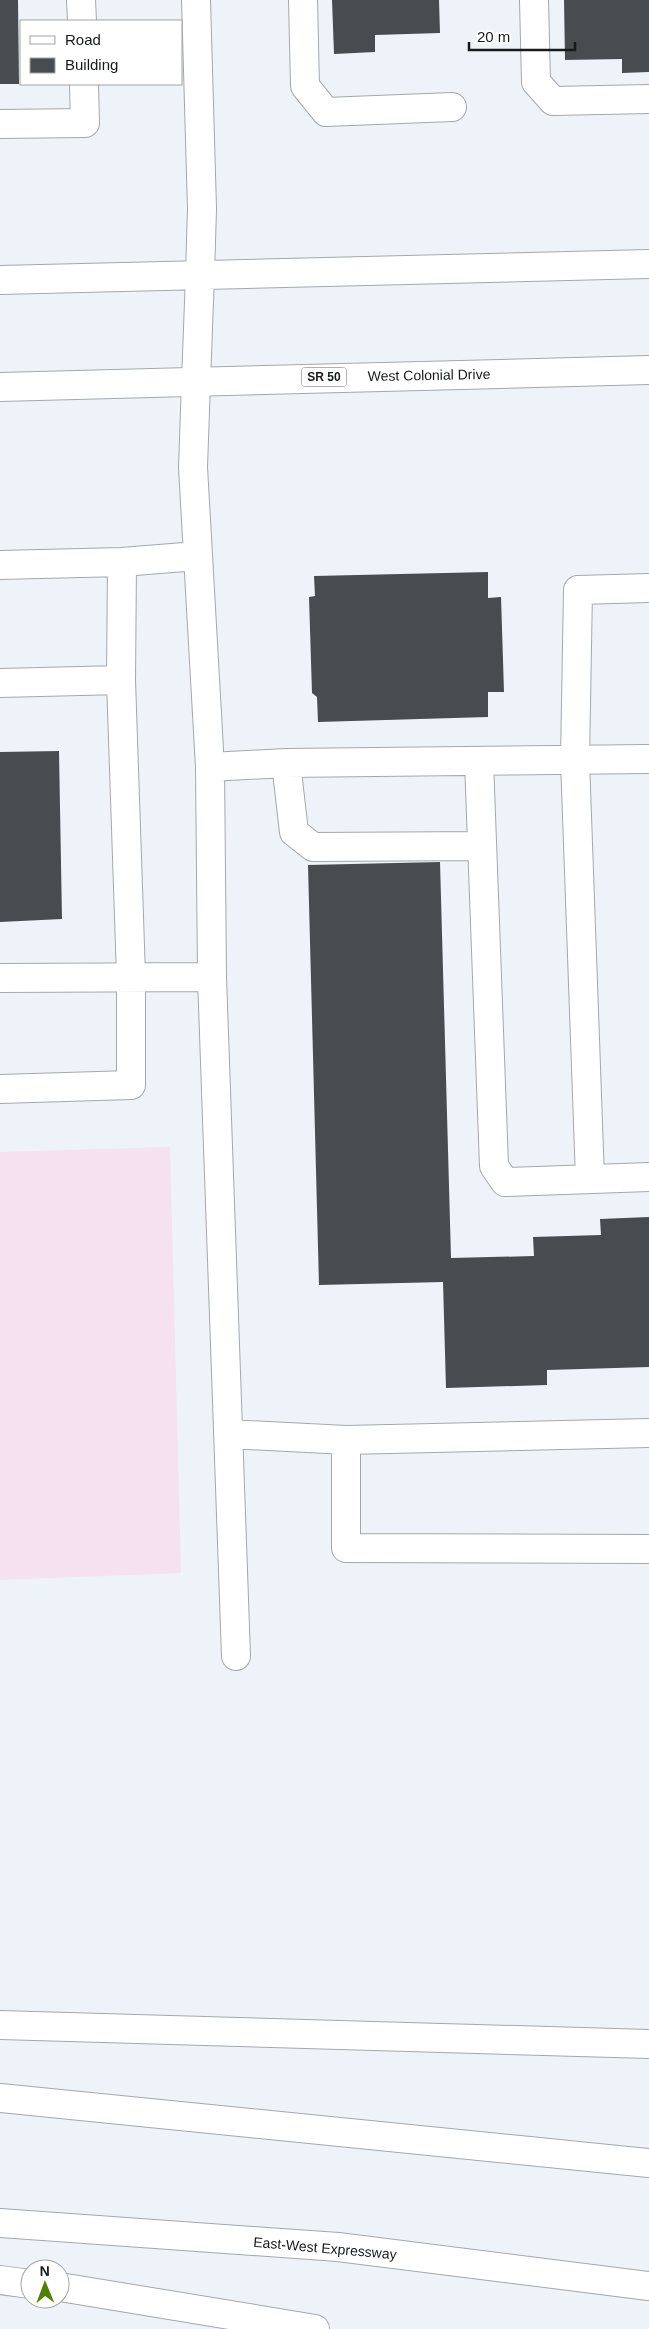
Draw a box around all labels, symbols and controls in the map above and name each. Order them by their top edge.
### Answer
legend [20,20,182,85]
scale bar [469,20,575,52]
text: 20 m [477,28,510,45]
text: Road [65,31,101,48]
text: Building [65,56,118,73]
street label: West Colonial Drive [368,366,491,384]
road number: SR 50 [302,368,346,387]
street label: East-West Expressway [253,2234,397,2262]
north arrow [20,2259,70,2309]
text: N [40,2263,50,2279]

